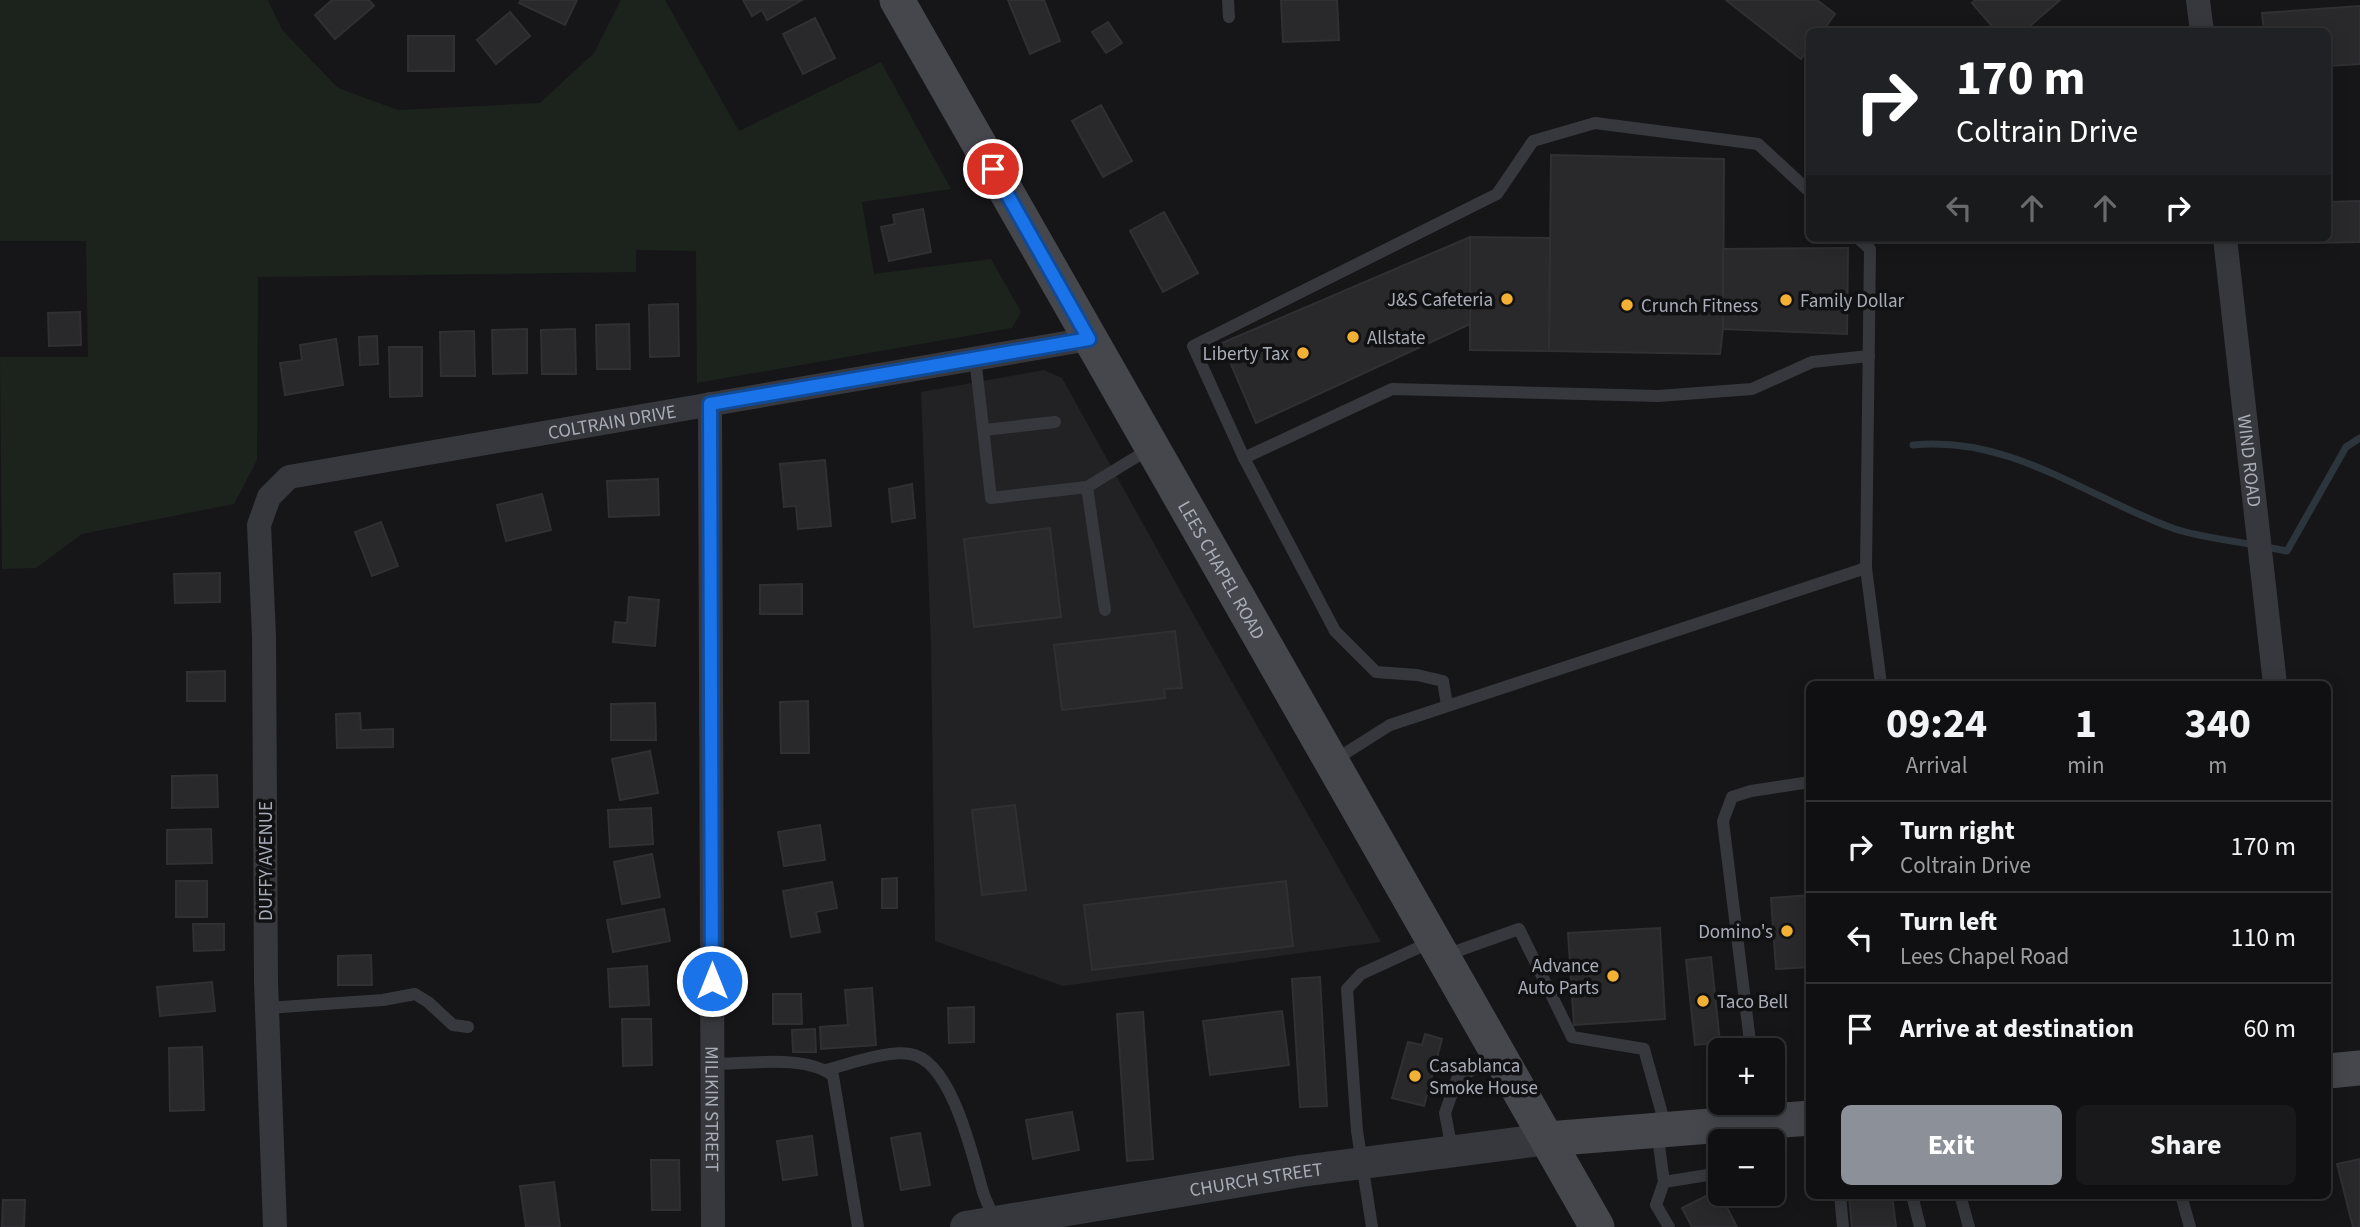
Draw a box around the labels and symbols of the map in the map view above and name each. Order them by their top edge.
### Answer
pin [963,139,1023,199]
place label: J&S Cafeteria [1387,287,1493,314]
place label: Family Dollar [1800,288,1905,315]
marker: J&S Cafeteria [1499,291,1515,307]
marker: Family Dollar [1778,292,1794,308]
place label: Crunch Fitness [1641,293,1758,320]
marker: Crunch Fitness [1619,297,1635,313]
place label: Allstate [1367,325,1426,352]
marker: Allstate [1345,329,1361,345]
place label: Liberty Tax [1203,341,1290,368]
marker: Liberty Tax [1295,345,1311,361]
street label: COLTRAIN DRIVE [546,398,678,447]
street label: WIND ROAD [2230,413,2267,508]
street label: LEES CHAPEL ROAD [1170,496,1271,645]
street label: DUFFY AVENUE [253,801,280,921]
place label: Domino's [1698,919,1773,946]
marker: Domino's [1779,923,1795,939]
position arrow [675,944,749,1018]
place label: Advance Auto Parts [1518,953,1599,1002]
marker: Advance Auto Parts [1605,968,1621,984]
place label: Taco Bell [1717,989,1788,1016]
marker: Taco Bell [1695,993,1711,1009]
street label: MILIKIN STREET [697,1046,725,1172]
place label: Casablanca Smoke House [1429,1053,1538,1102]
marker: Casablanca Smoke House [1407,1068,1423,1084]
street label: CHURCH STREET [1188,1156,1324,1204]

